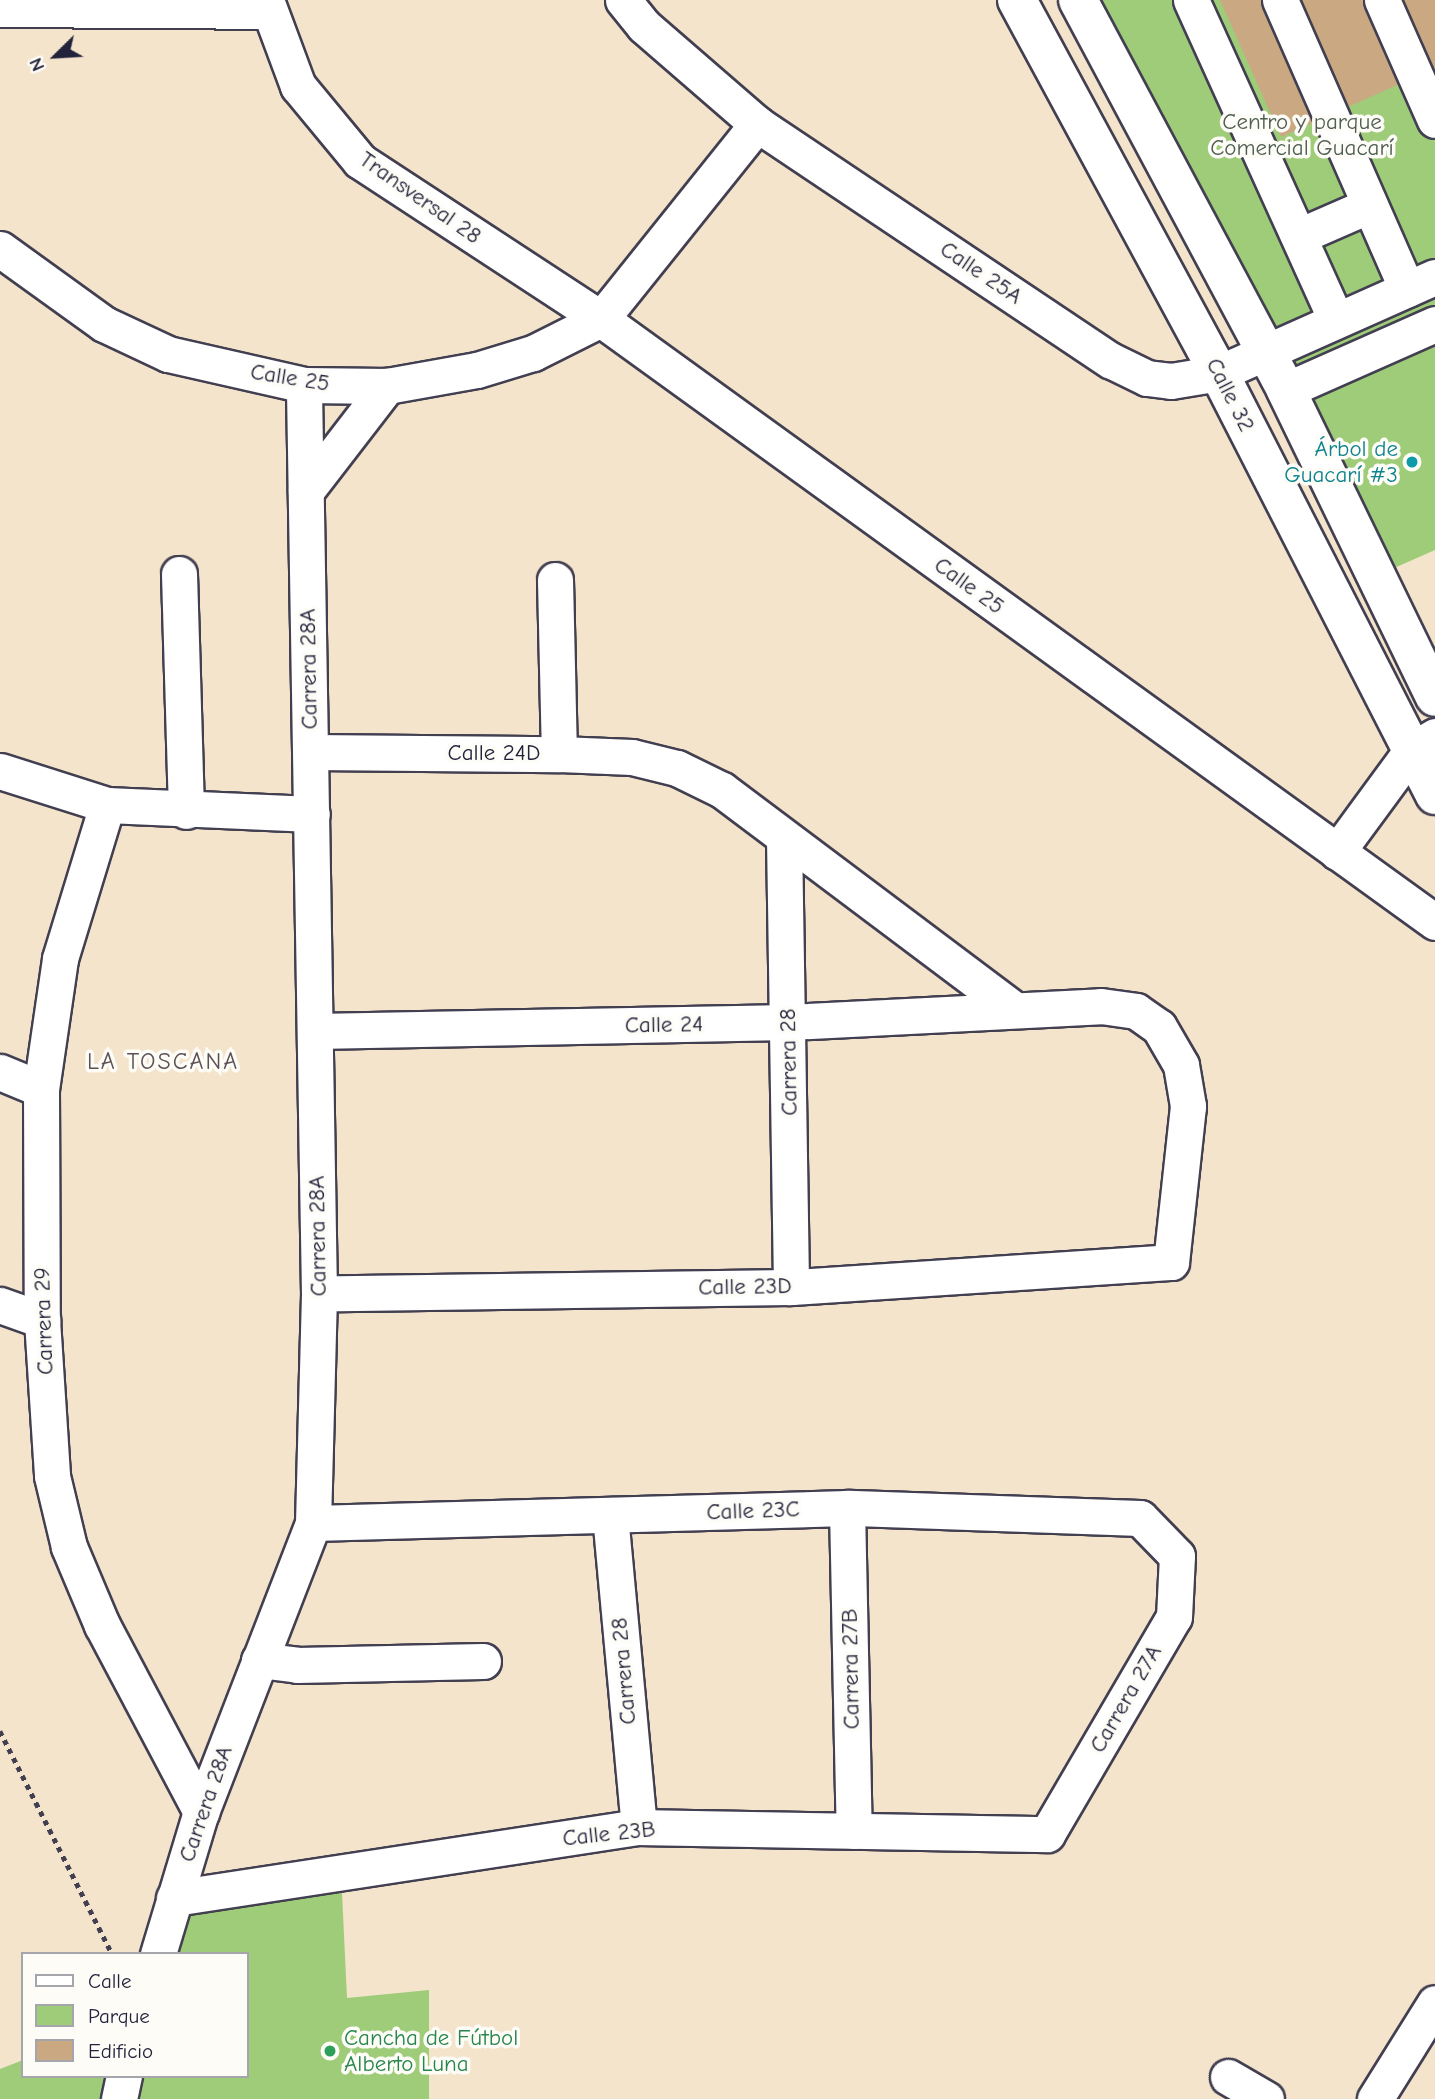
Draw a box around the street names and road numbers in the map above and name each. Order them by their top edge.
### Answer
street label: Transversal 28 [354,146,486,250]
street label: Calle 25A [935,236,1027,310]
street label: Calle 32 [1200,354,1260,436]
street label: Calle 25 [248,358,332,398]
street label: Calle 25 [929,551,1009,621]
street label: Carrera 28A [294,608,324,730]
street label: Calle 24D [448,739,540,767]
street label: Carrera 28 [774,1008,804,1116]
street label: Calle 24 [625,1011,703,1039]
street label: Carrera 28A [303,1175,333,1297]
street label: Carrera 29 [28,1267,60,1375]
street label: Calle 23D [698,1272,792,1302]
street label: Calle 23C [706,1496,800,1526]
street label: Carrera 27B [836,1608,866,1730]
street label: Carrera 28 [606,1616,642,1726]
street label: Carrera 27A [1084,1640,1168,1758]
street label: Carrera 28A [173,1742,239,1866]
street label: Calle 23B [561,1815,657,1853]

